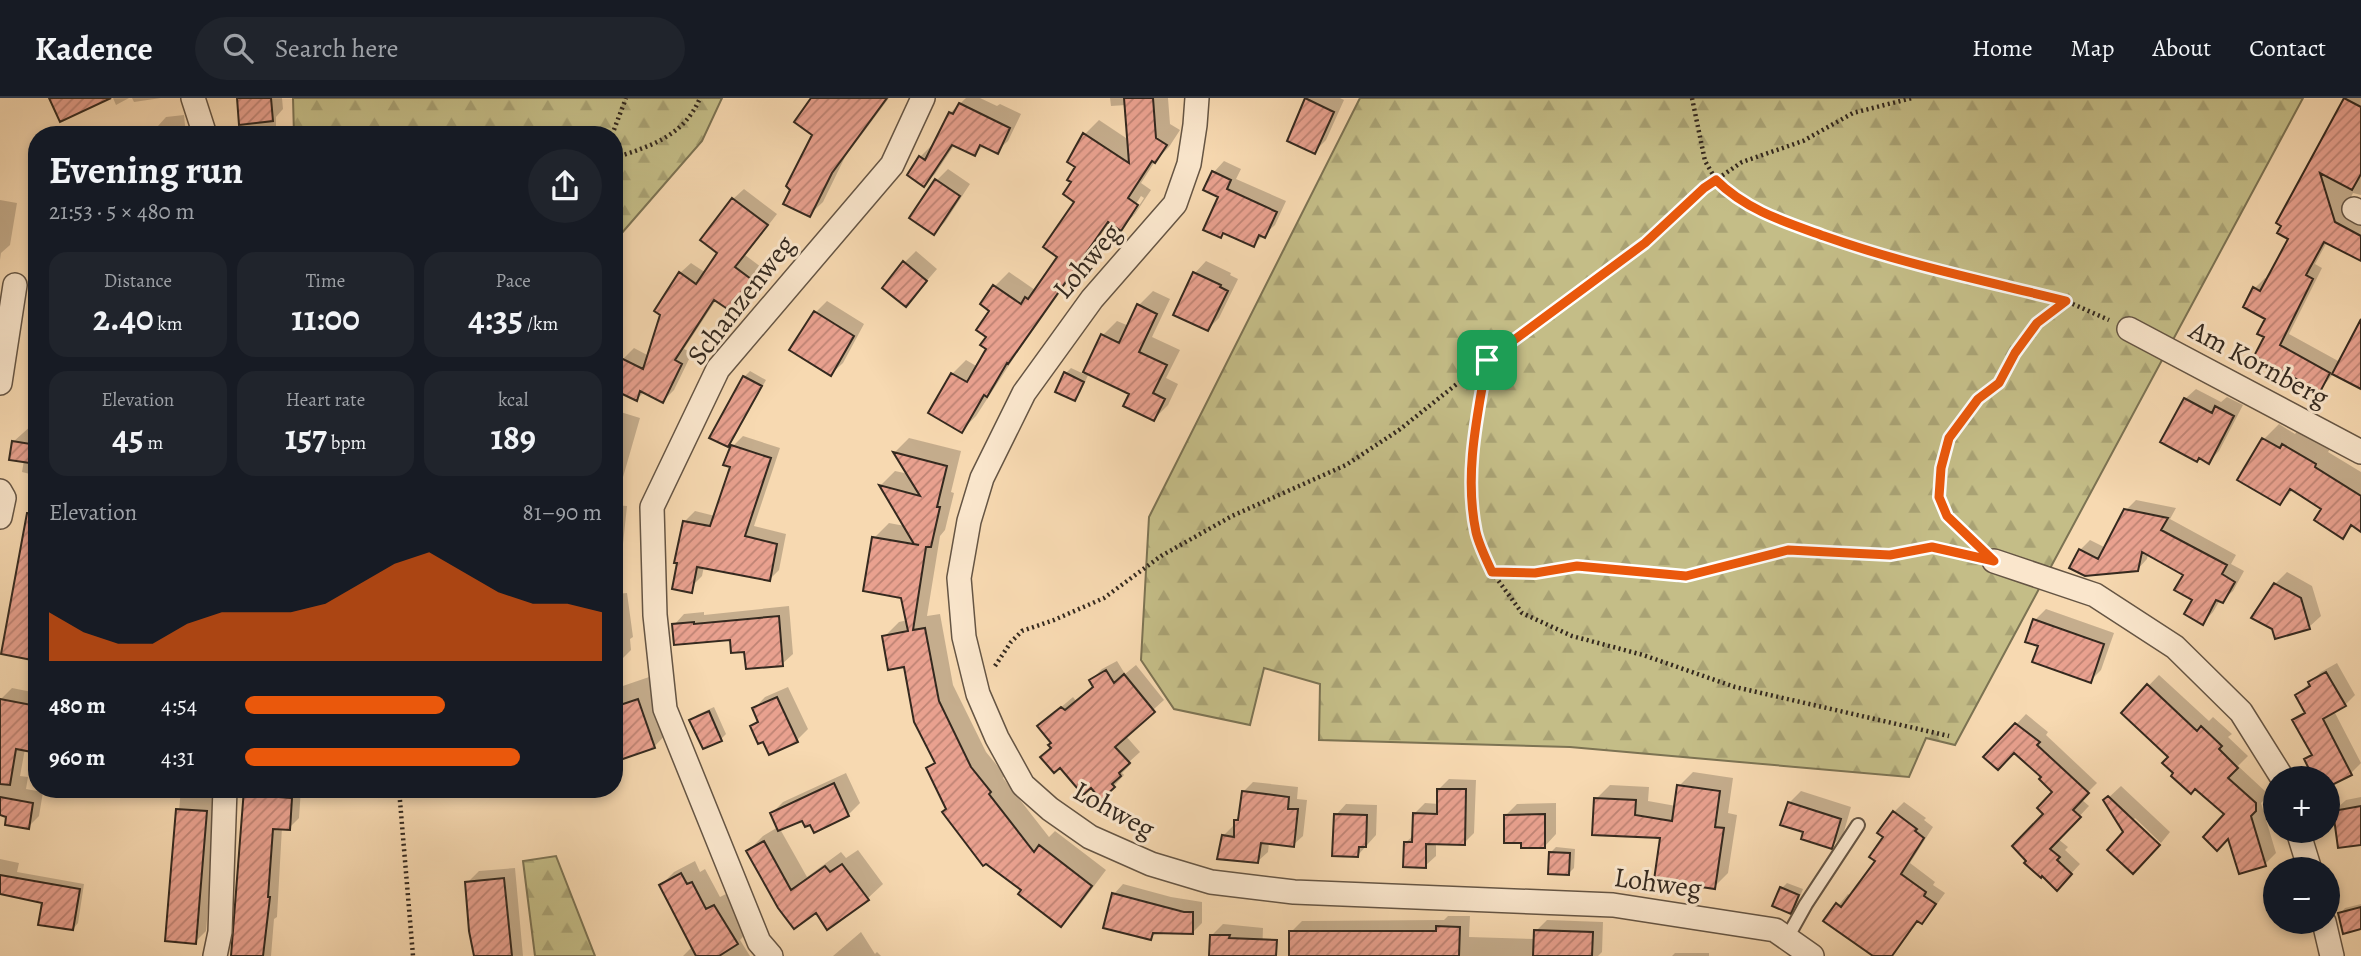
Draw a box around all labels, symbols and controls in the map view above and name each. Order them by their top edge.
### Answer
search box [195,17,685,80]
text: Kadence [35,26,153,71]
icon: search [219,29,257,67]
text: Search here [275,31,398,66]
text: Home [1972,32,2033,64]
text: Map [2071,32,2115,64]
text: About [2153,32,2211,64]
text: Contact [2249,32,2326,64]
text: Evening run [49,144,243,196]
button: share [528,149,602,223]
text: 21:53 · 5 × 480 m [49,196,195,227]
street label: Lohweg [1044,215,1130,307]
street label: Schanzenweg [678,227,804,373]
text: Distance [104,268,172,294]
text: Time [306,268,345,294]
text: Pace [496,268,531,294]
text: 2.40 [93,294,154,342]
text: 11:00 [291,294,360,342]
text: 4:35 [468,294,523,342]
text: km [154,311,183,337]
text: /km [523,311,558,337]
street label: Am Kornberg [2182,311,2335,417]
pin [1457,330,1517,390]
icon: arrive [1468,341,1506,379]
text: Elevation [101,387,174,413]
text: Heart rate [286,387,365,413]
text: kcal [498,387,528,413]
text: 45 [112,413,144,461]
text: 157 [285,413,327,461]
text: 189 [490,413,536,461]
text: m [144,430,163,456]
text: bpm [327,430,366,456]
text: Elevation [49,497,137,528]
text: 81–90 m [523,497,602,528]
text: 480 m [49,690,106,721]
text: 4:54 [161,690,197,721]
text: 960 m [49,742,105,773]
text: 4:31 [161,742,194,773]
map controls [2263,766,2340,934]
button: + [2263,766,2340,843]
street label: Lohweg [1066,772,1162,848]
button: − [2263,857,2340,934]
street label: Lohweg [1612,858,1704,908]

